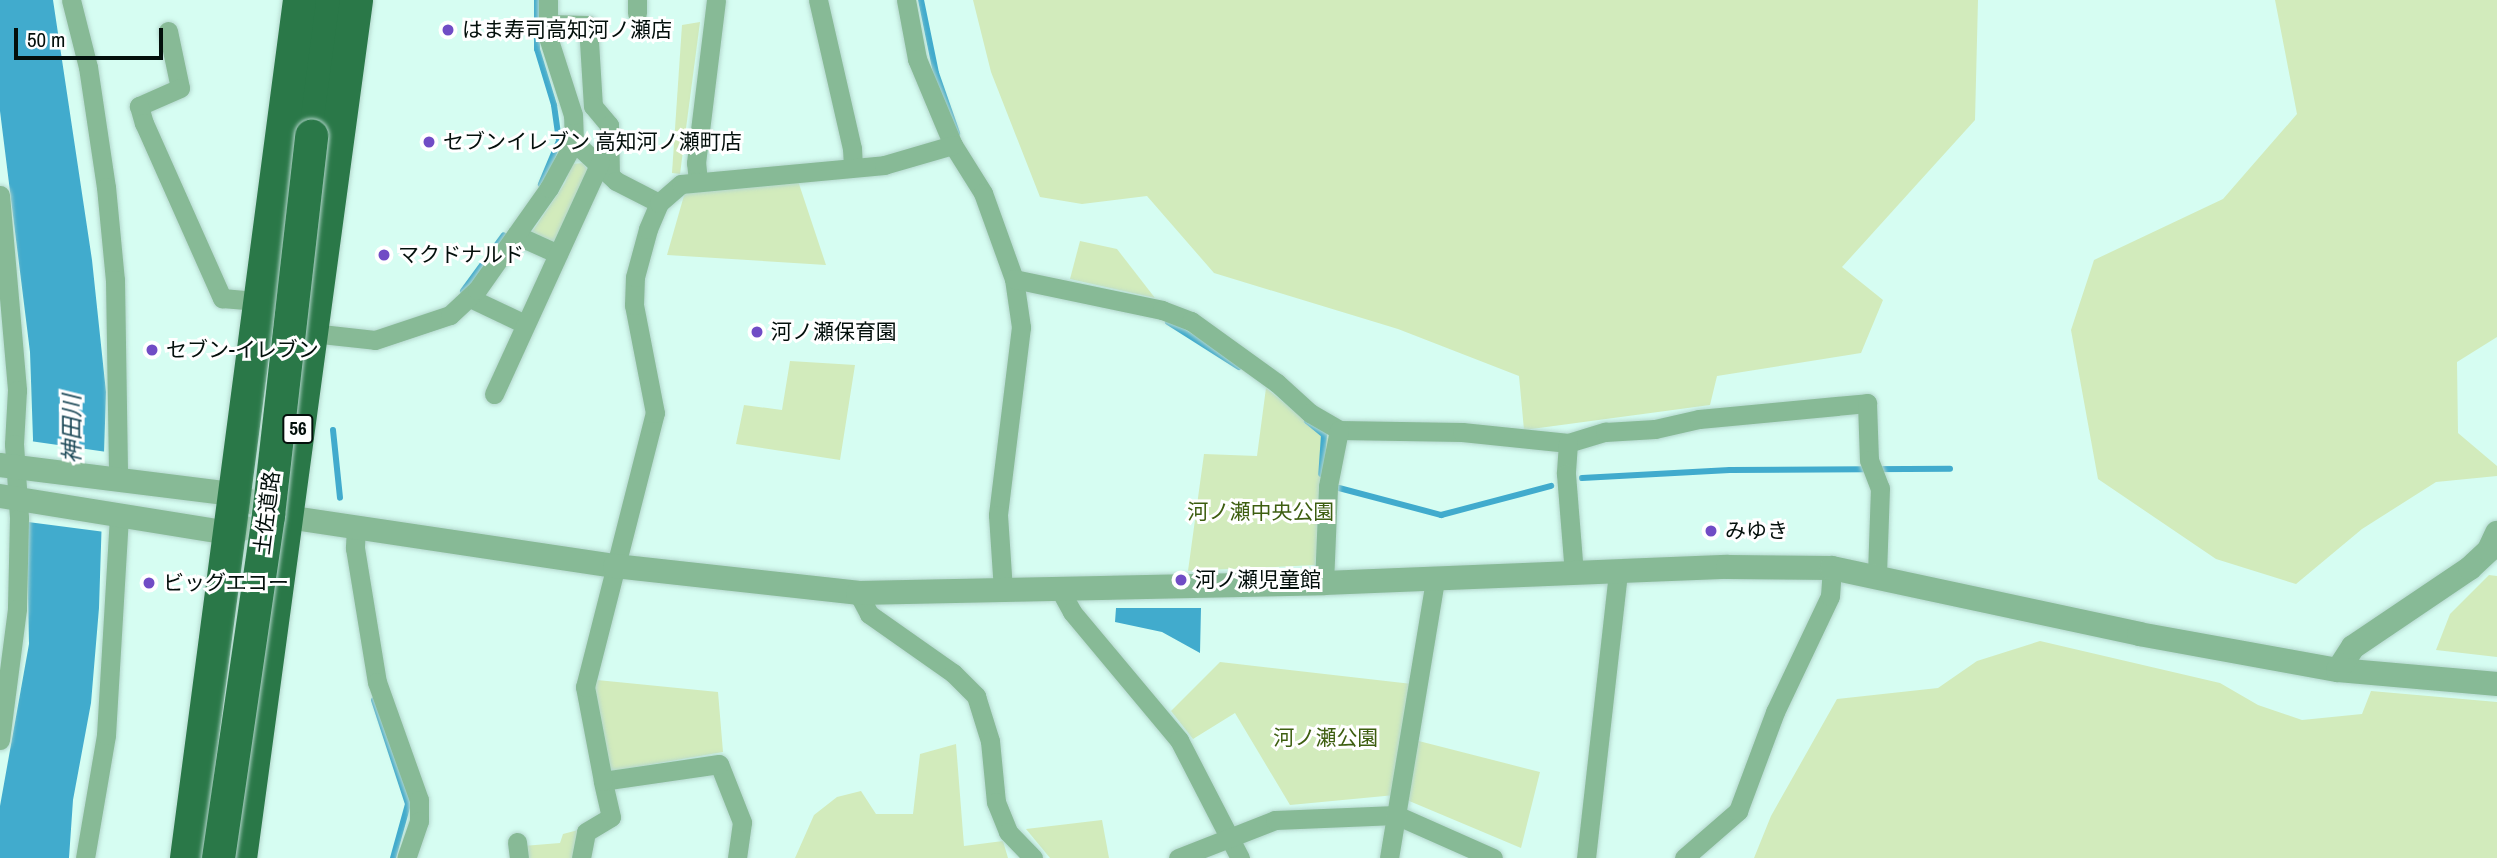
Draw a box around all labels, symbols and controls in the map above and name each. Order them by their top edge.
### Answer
scale bar [18,14,166,58]
place label: はま寿司高知河ノ瀬店 [462,17,672,43]
marker: はま寿司高知河ノ瀬店 [440,22,456,38]
text: 50 m [27,25,65,54]
place label: セブンイレブン 高知河ノ瀬町店 [443,129,742,155]
marker: セブンイレブン 高知河ノ瀬町店 [421,134,437,150]
place label: マクドナルド [398,242,524,268]
marker: マクドナルド [376,247,392,263]
place label: 河ノ瀬保育園 [771,319,897,345]
marker: 河ノ瀬保育園 [749,324,765,340]
place label: セブン-イレブン [166,337,319,363]
marker: セブン-イレブン [144,342,160,358]
water label: 神田川 [58,395,86,463]
road number: 56 [282,414,314,444]
street label: 土佐道路 [249,470,285,556]
park label: 河ノ瀬中央公園 [1188,499,1334,525]
place label: みゆき [1725,518,1788,544]
marker: みゆき [1703,523,1719,539]
place label: 河ノ瀬児童館 [1195,567,1321,593]
place label: ビッグエコー [163,570,289,596]
marker: 河ノ瀬児童館 [1173,572,1189,588]
marker: ビッグエコー [141,575,157,591]
park label: 河ノ瀬公園 [1274,725,1378,751]

